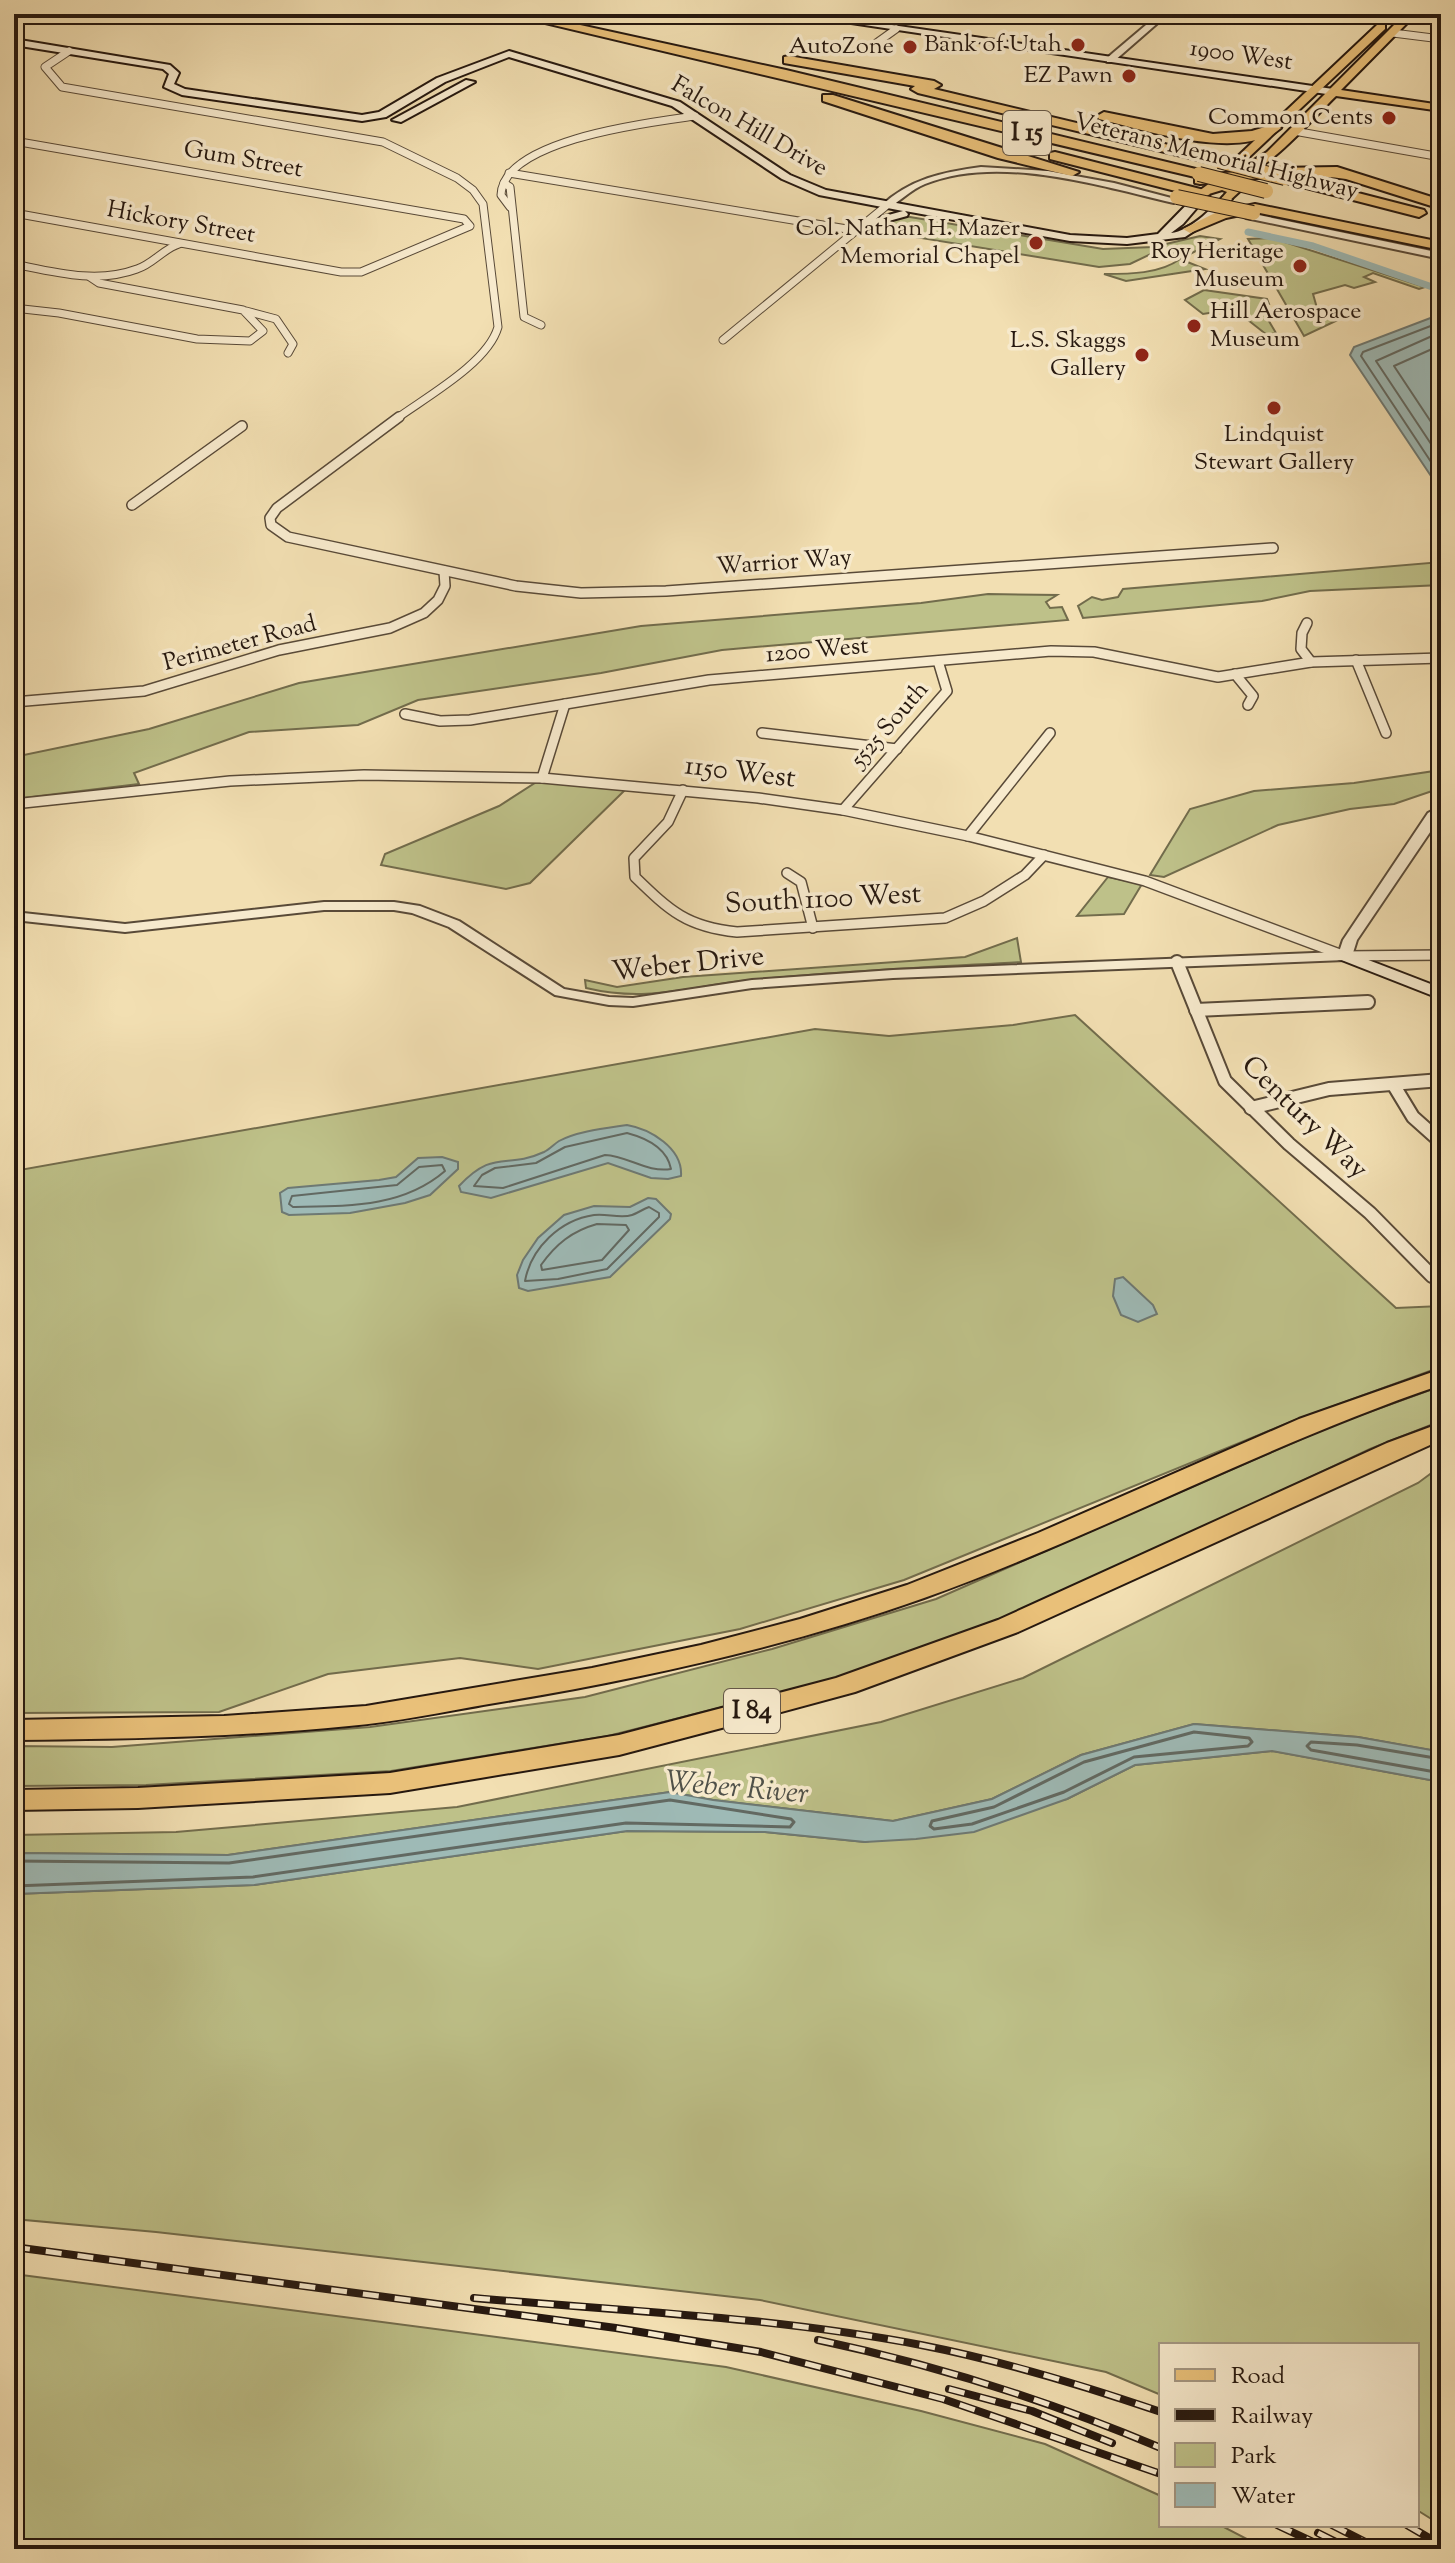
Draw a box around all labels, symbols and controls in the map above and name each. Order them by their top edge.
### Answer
place label: Bank of Utah [924,28,1062,62]
place label: AutoZone [788,30,894,64]
street label: 1900 West [1188,32,1294,80]
marker: Bank of Utah [1069,36,1087,54]
marker: AutoZone [901,38,919,56]
place label: EZ Pawn [1024,59,1113,93]
marker: EZ Pawn [1120,67,1138,85]
street label: Falcon Hill Drive [664,68,834,186]
place label: Common Cents [1208,101,1373,135]
street label: Veterans Memorial Highway [1070,105,1362,209]
marker: Common Cents [1380,109,1398,127]
road number: I 15 [1003,111,1051,155]
street label: Gum Street [181,133,305,187]
street label: Hickory Street [104,193,258,253]
place label: Col. Nathan H. Mazer Memorial Chapel [795,212,1020,274]
marker: Col. Nathan H. Mazer Memorial Chapel [1027,234,1045,252]
place label: Roy Heritage Museum [1150,235,1284,297]
marker: Roy Heritage Museum [1291,257,1309,275]
place label: Hill Aerospace Museum [1210,295,1361,357]
marker: Hill Aerospace Museum [1185,317,1203,335]
place label: L.S. Skaggs Gallery [1010,324,1126,386]
marker: L.S. Skaggs Gallery [1133,346,1151,364]
marker: Lindquist Stewart Gallery [1265,399,1283,417]
place label: Lindquist Stewart Gallery [1194,418,1354,480]
street label: Warrior Way [715,541,853,585]
street label: Perimeter Road [159,607,321,681]
street label: 1200 West [764,630,870,672]
street label: 5525 South [841,674,937,777]
street label: 1150 West [682,746,798,800]
street label: South 1100 West [724,875,923,925]
street label: Weber Drive [610,937,766,993]
street label: Century Way [1231,1047,1377,1189]
road number: I 84 [724,1689,780,1733]
water label: Weber River [664,1761,811,1817]
legend [1159,2343,1419,2527]
text: Road [1231,2360,1285,2394]
text: Railway [1231,2400,1313,2434]
text: Park [1231,2440,1277,2474]
text: Water [1231,2480,1295,2514]

